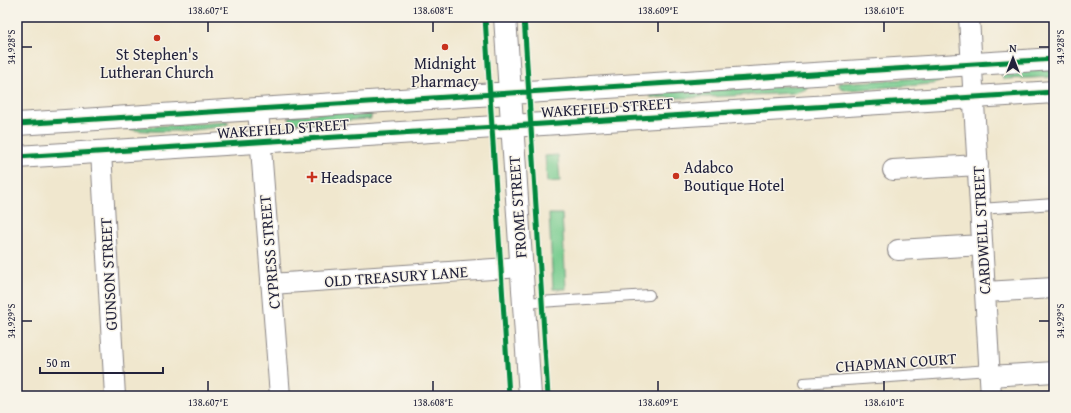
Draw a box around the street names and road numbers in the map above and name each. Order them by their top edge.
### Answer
street label: WAKEFIELD STREET [540,90,674,124]
street label: WAKEFIELD STREET [216,111,350,145]
street label: FROME STREET [501,155,533,259]
street label: CARDWELL STREET [966,165,996,295]
street label: CYPRESS STREET [252,194,286,310]
street label: GUNSON STREET [93,217,123,331]
street label: OLD TREASURY LANE [324,259,468,293]
street label: CHAPMAN COURT [835,346,957,378]

